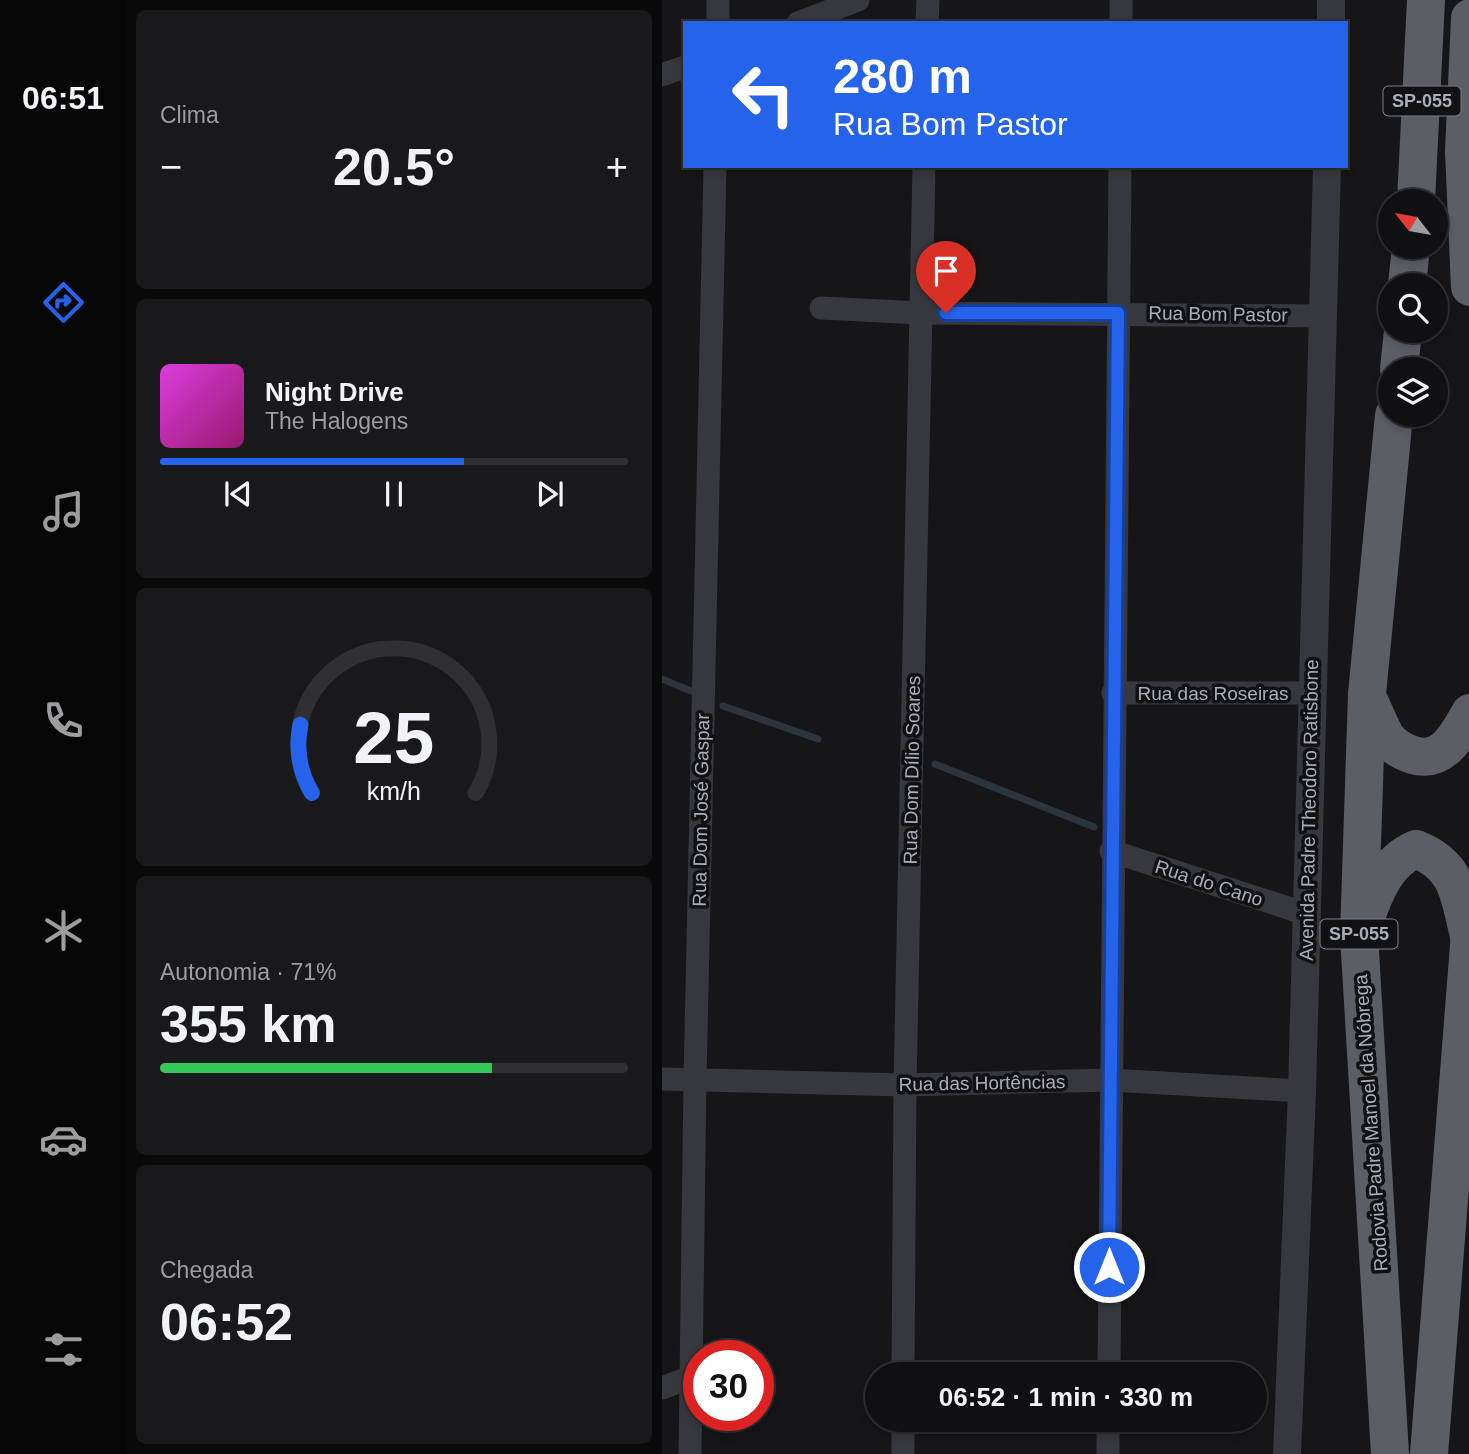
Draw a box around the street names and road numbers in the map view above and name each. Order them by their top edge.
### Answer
road number: SP-055 [1384,86,1460,116]
street label: Rua Bom Pastor [1148,302,1289,326]
street label: Avenida Padre Theodoro Ratisbone [1296,659,1322,961]
street label: Rua Dom Dílio Soares [900,675,924,865]
street label: Rua das Roseiras [1137,683,1289,704]
street label: Rua Dom José Gaspar [689,713,713,907]
street label: Rua do Cano [1153,856,1265,910]
road number: SP-055 [1320,919,1398,948]
street label: Rodovia Padre Manoel da Nóbrega [1350,973,1392,1272]
street label: Rua das Hortências [898,1071,1066,1095]

